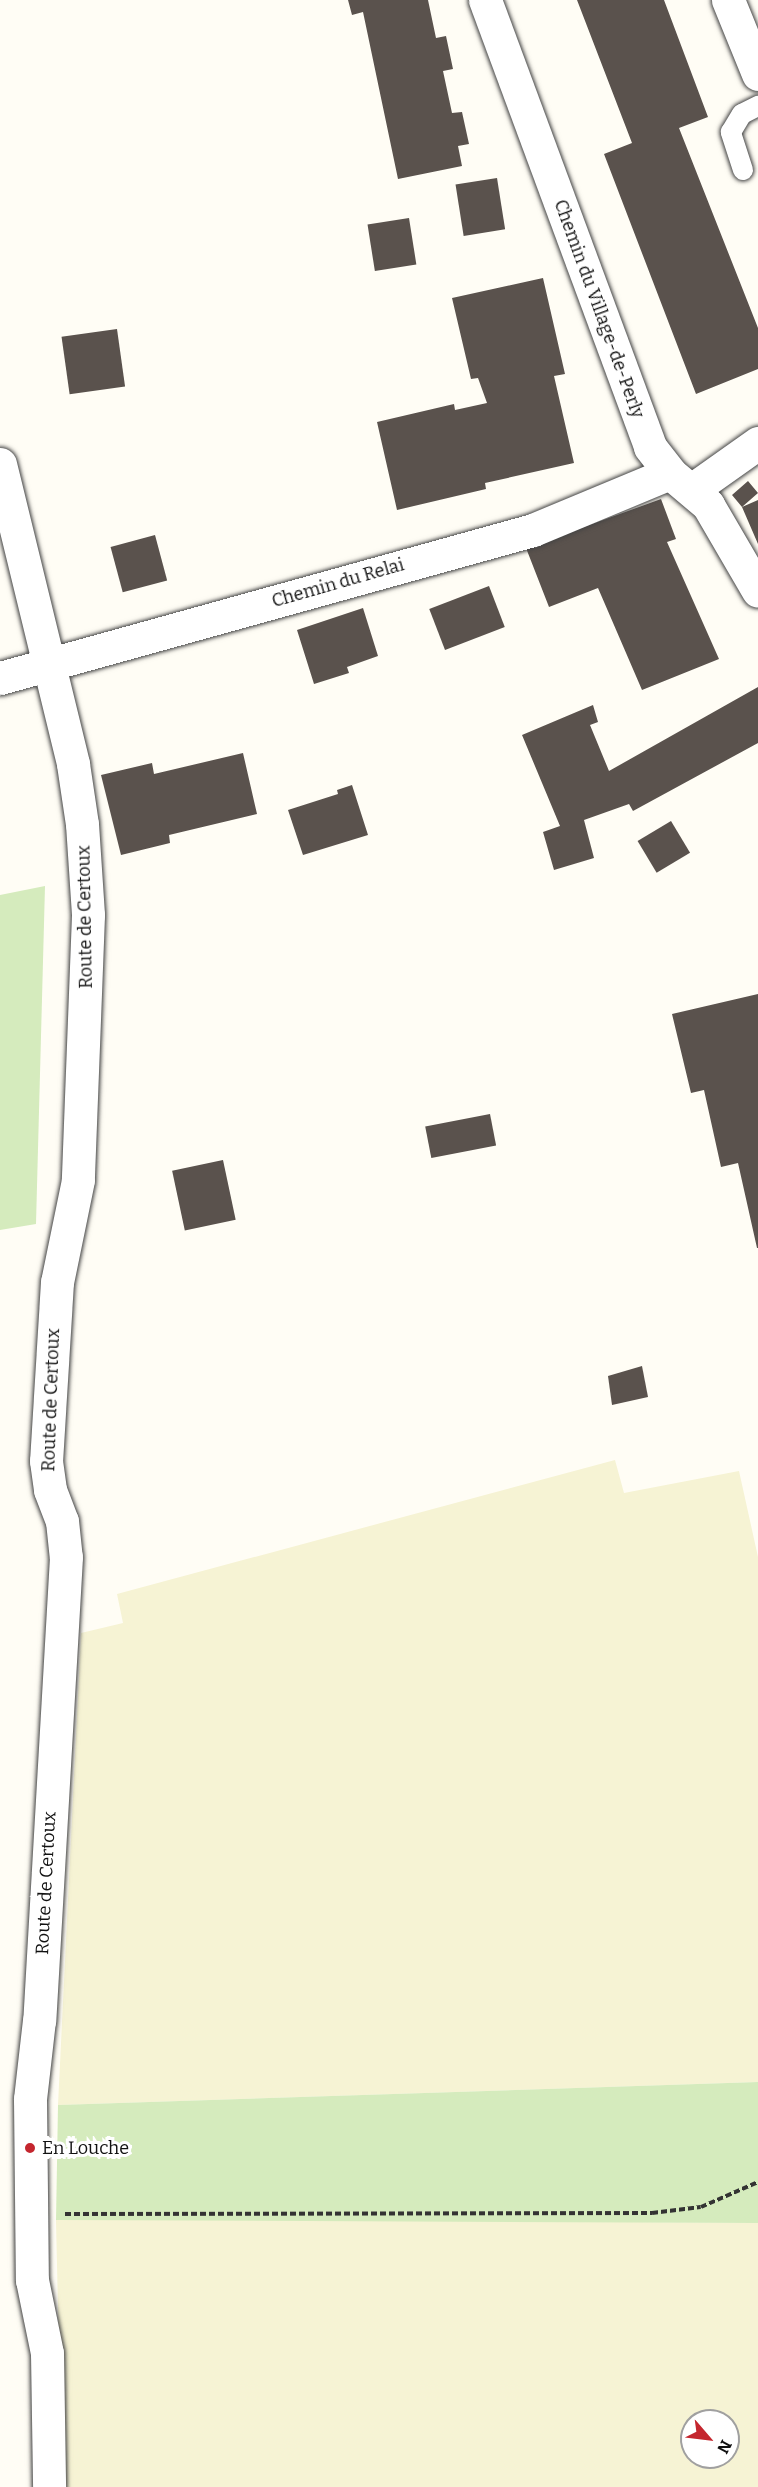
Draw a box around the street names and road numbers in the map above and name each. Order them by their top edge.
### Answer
street label: Chemin du Village-de-Perly [549,197,649,421]
street label: Chemin du Relai [269,554,407,612]
street label: Route de Certoux [73,845,97,989]
street label: Route de Certoux [38,1328,64,1472]
street label: Route de Certoux [31,1811,61,1955]

